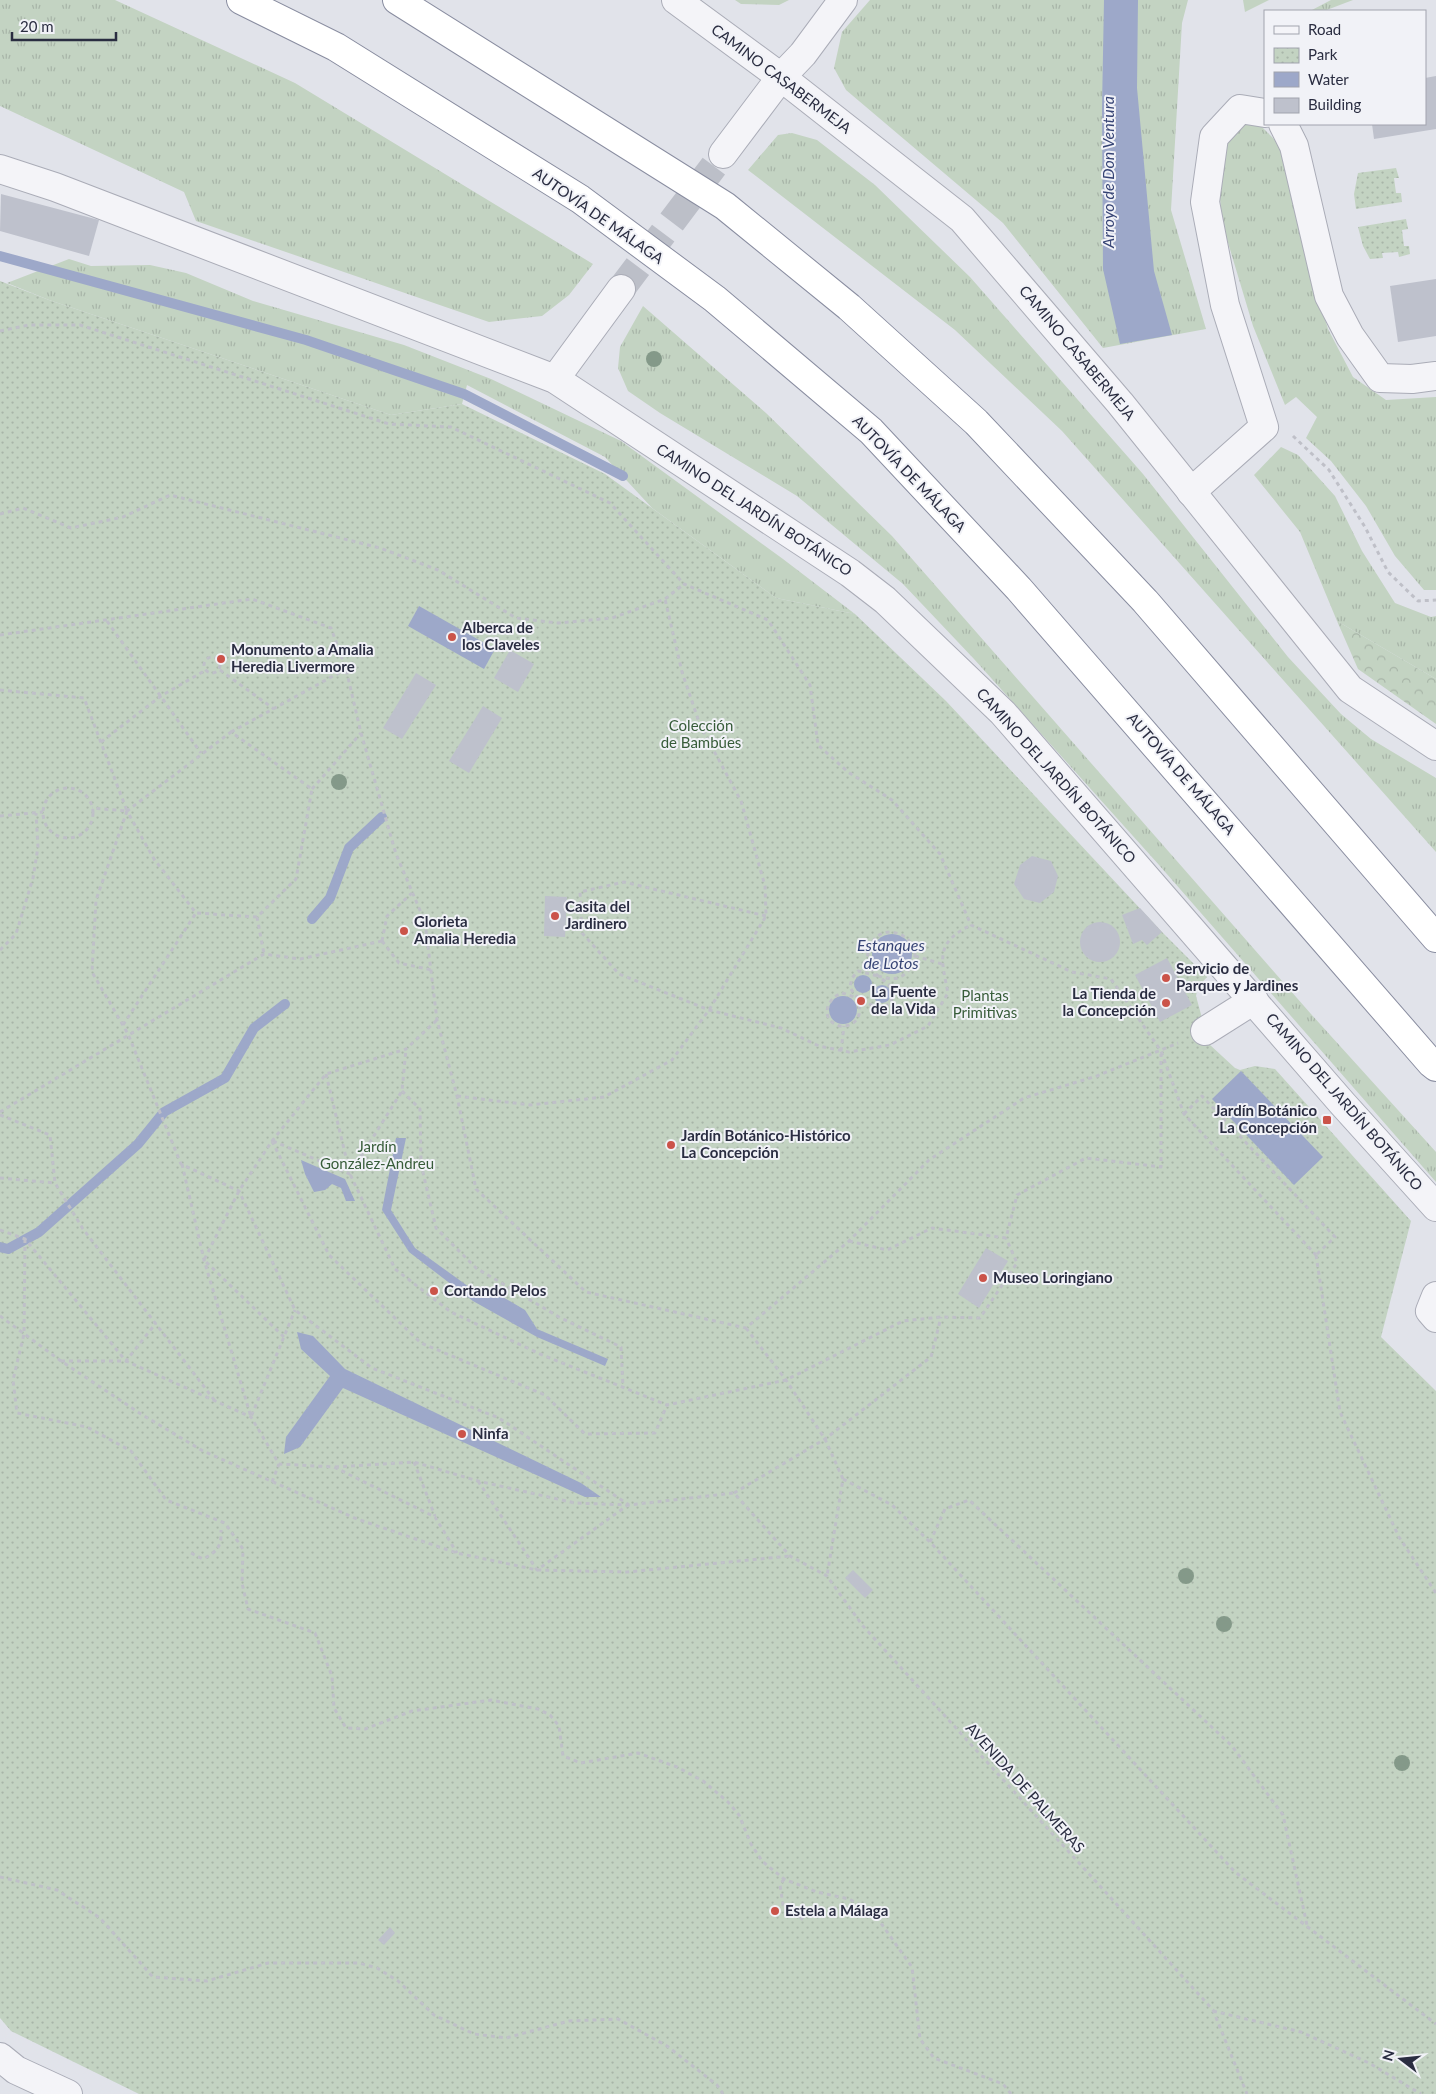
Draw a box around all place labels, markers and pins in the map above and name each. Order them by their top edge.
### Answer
place label: Alberca de los Claveles [461,618,540,653]
marker: Alberca de los Claveles [446,631,458,643]
place label: Monumento a Amalia Heredia Livermore [231,640,374,675]
marker: Monumento a Amalia Heredia Livermore [215,653,227,665]
place label: Casita del Jardinero [565,897,630,932]
marker: Casita del Jardinero [549,910,561,922]
place label: Glorieta Amalia Heredia [413,912,516,947]
marker: Glorieta Amalia Heredia [398,925,410,937]
place label: Servicio de Parques y Jardines [1176,959,1299,994]
marker: Servicio de Parques y Jardines [1160,972,1172,984]
place label: La Fuente de la Vida [871,982,936,1017]
place label: La Tienda de la Concepción [1062,984,1156,1019]
marker: La Fuente de la Vida [855,995,867,1007]
marker: La Tienda de la Concepción [1160,997,1172,1009]
place label: Jardín Botánico La Concepción [1214,1101,1317,1136]
marker: Jardín Botánico La Concepción [1321,1114,1333,1126]
place label: Jardín Botánico-Histórico La Concepción [681,1126,851,1161]
marker: Jardín Botánico-Histórico La Concepción [665,1139,677,1151]
place label: Museo Loringiano [993,1268,1113,1286]
marker: Museo Loringiano [977,1272,989,1284]
place label: Cortando Pelos [444,1281,547,1299]
marker: Cortando Pelos [428,1285,440,1297]
place label: Ninfa [472,1424,509,1442]
marker: Ninfa [456,1428,468,1440]
place label: Estela a Málaga [785,1901,888,1919]
marker: Estela a Málaga [769,1905,781,1917]

